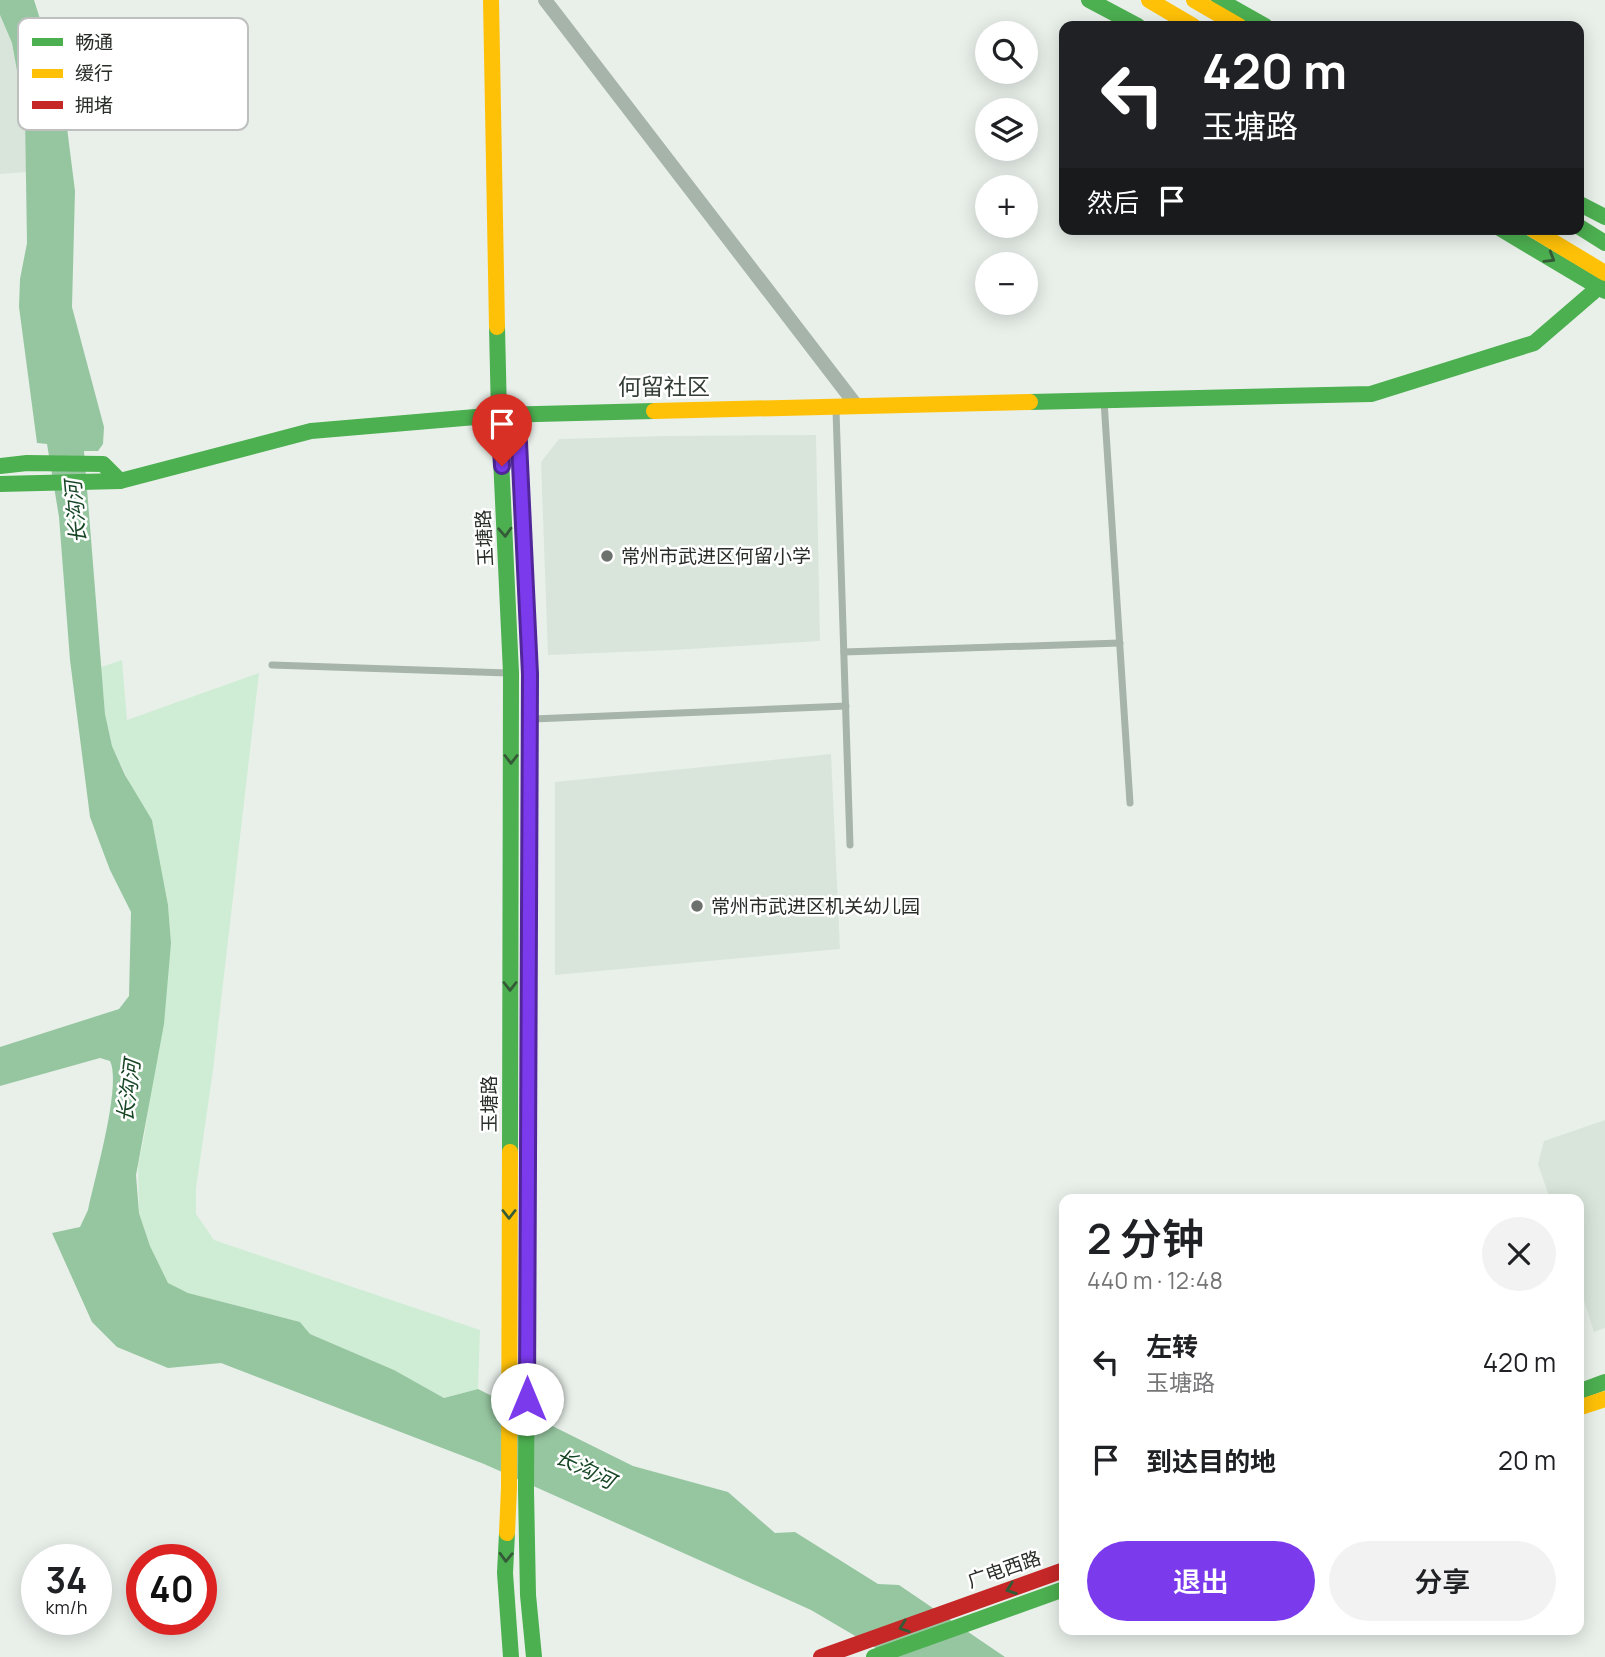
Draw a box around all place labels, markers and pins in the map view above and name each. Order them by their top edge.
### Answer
pin [472,394,532,466]
place label: 常州市武进区何留小学 [621,543,811,569]
marker: 常州市武进区何留小学 [599,548,615,564]
place label: 常州市武进区机关幼儿园 [711,893,920,919]
marker: 常州市武进区机关幼儿园 [689,898,705,914]

